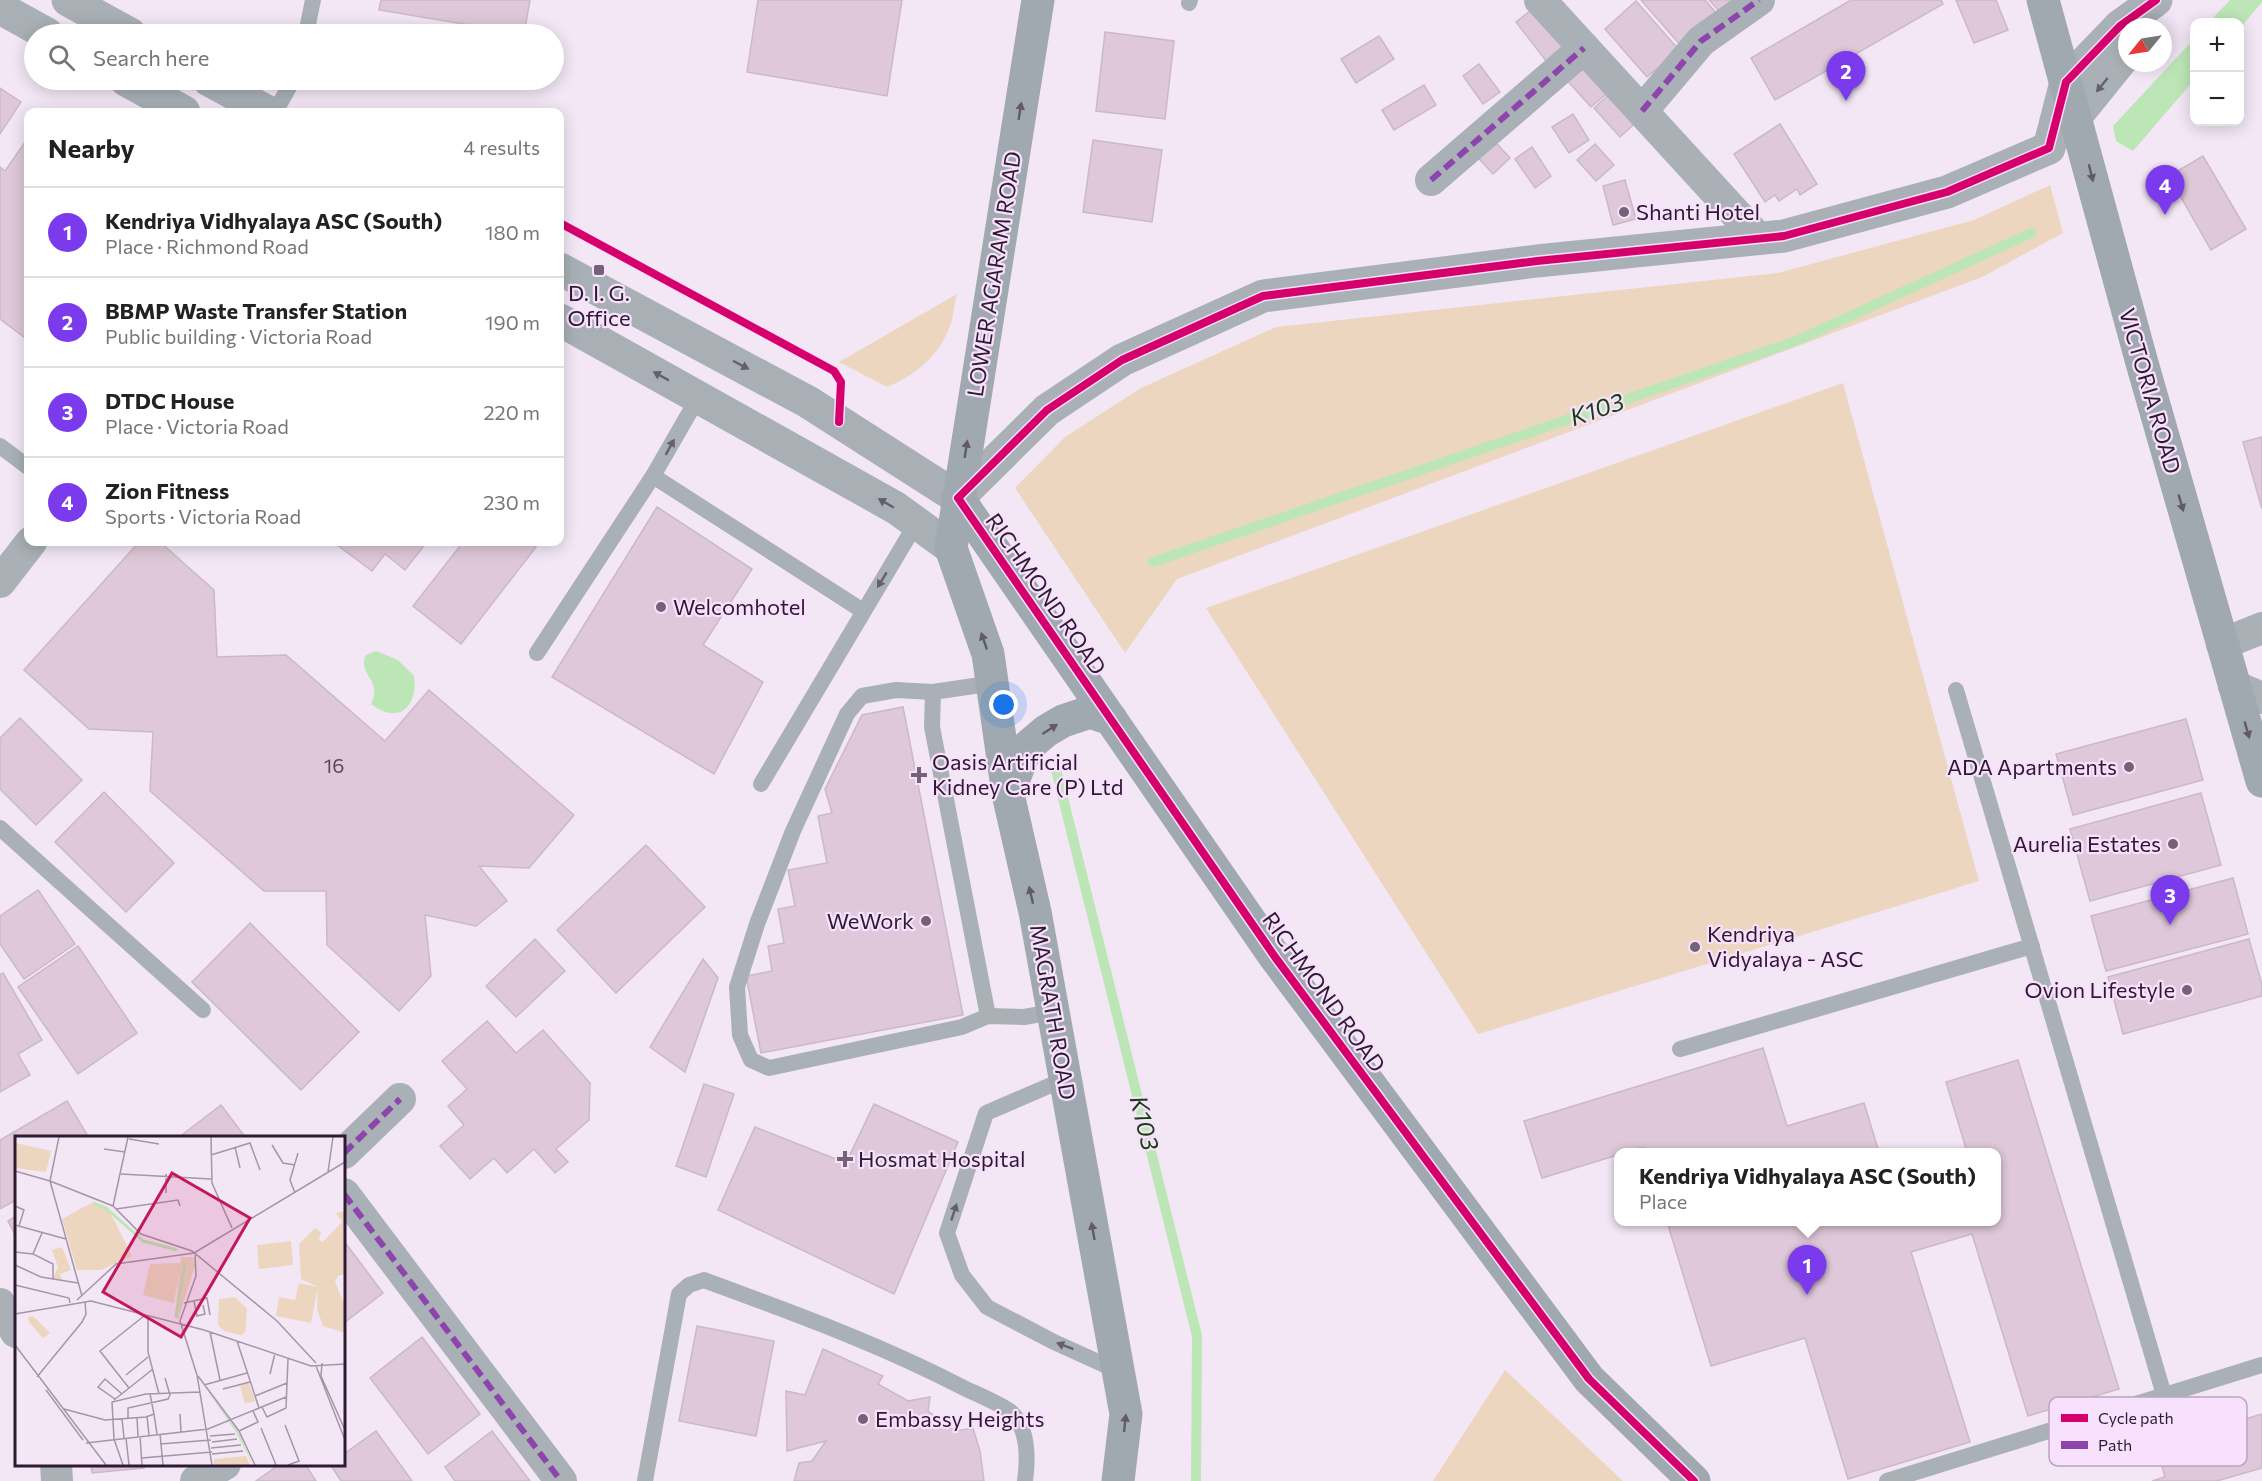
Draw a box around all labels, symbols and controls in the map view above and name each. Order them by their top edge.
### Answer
north arrow [2118,18,2172,72]
map controls [2190,18,2244,126]
button: + [2190,18,2244,72]
search box [24,24,564,90]
icon: search [45,41,78,74]
text: Search here [93,44,209,71]
pin: 2 [1826,51,1866,101]
button: − [2190,72,2244,126]
one-way arrow [2095,77,2108,93]
one-way arrow [1016,102,1025,121]
text: Nearby [48,132,135,163]
text: 4 results [463,135,540,159]
street label: LOWER AGARAM ROAD [961,149,1026,399]
one-way arrow [2087,164,2096,182]
pin: 4 [2146,166,2184,215]
place label: Shanti Hotel [1636,198,1760,225]
marker: Shanti Hotel [1617,205,1631,219]
text: Kendriya Vidhyalaya ASC (South) [105,207,442,234]
text: 1 [63,220,72,244]
text: 180 m [485,220,540,244]
text: Place · Richmond Road [105,234,309,258]
marker: D. I. G. Office [592,263,606,277]
place label: D. I. G. Office [568,279,631,331]
text: BBMP Waste Transfer Station [105,297,407,324]
street label: VICTORIA ROAD [2114,305,2187,477]
text: 2 [62,310,73,334]
text: 190 m [485,310,540,334]
text: Public building · Victoria Road [105,324,372,348]
one-way arrow [732,361,749,370]
one-way arrow [653,371,670,381]
water label: K103 [1566,386,1628,431]
text: DTDC House [105,387,234,414]
text: 3 [62,400,73,424]
text: 220 m [484,400,540,424]
text: Place · Victoria Road [105,414,289,438]
one-way arrow [665,439,675,456]
one-way arrow [961,439,970,458]
text: Zion Fitness [105,477,229,504]
text: 4 [61,490,74,514]
text: 230 m [483,490,540,514]
one-way arrow [2177,494,2186,512]
one-way arrow [878,497,894,508]
text: Sports · Victoria Road [105,504,301,528]
street label: RICHMOND ROAD [981,508,1112,680]
one-way arrow [877,572,887,589]
place label: Welcomhotel [673,593,806,620]
marker: Welcomhotel [654,600,668,614]
one-way arrow [978,632,988,650]
your location [989,690,1018,719]
one-way arrow [2243,721,2252,739]
one-way arrow [1042,724,1058,735]
place label: Oasis Artificial Kidney Care (P) Ltd [932,748,1123,800]
house number: 16 [324,753,344,777]
place label: ADA Apartments [1947,753,2117,780]
marker: ADA Apartments [2122,760,2136,774]
marker: Oasis Artificial Kidney Care (P) Ltd [910,766,928,784]
place label: Aurelia Estates [2013,830,2161,857]
marker: Aurelia Estates [2166,837,2180,851]
pin: 3 [2150,876,2190,925]
one-way arrow [1026,885,1035,904]
street label: RICHMOND ROAD [1257,906,1392,1077]
place label: WeWork [827,907,914,934]
marker: WeWork [919,914,933,928]
place label: Kendriya Vidyalaya - ASC [1707,920,1864,972]
street label: MAGRATH ROAD [1025,922,1082,1102]
marker: Kendriya Vidyalaya - ASC [1688,940,1702,954]
place label: Ovion Lifestyle [2025,976,2175,1003]
marker: Ovion Lifestyle [2180,983,2194,997]
water label: K103 [1125,1092,1166,1153]
inset map [15,1136,345,1466]
place label: Hosmat Hospital [858,1145,1026,1172]
popup [1614,1148,2001,1226]
marker: Hosmat Hospital [836,1150,854,1168]
text: Kendriya Vidhyalaya ASC (South) [1639,1162,1976,1189]
text: Place [1639,1189,1687,1213]
one-way arrow [950,1203,959,1221]
one-way arrow [1088,1221,1097,1240]
pin: 1 [1788,1246,1826,1295]
one-way arrow [1056,1341,1074,1350]
legend [2049,1397,2247,1466]
place label: Embassy Heights [875,1405,1044,1432]
text: Cycle path [2098,1408,2174,1427]
marker: Embassy Heights [856,1412,870,1426]
one-way arrow [1120,1413,1130,1432]
text: Path [2098,1435,2132,1454]

